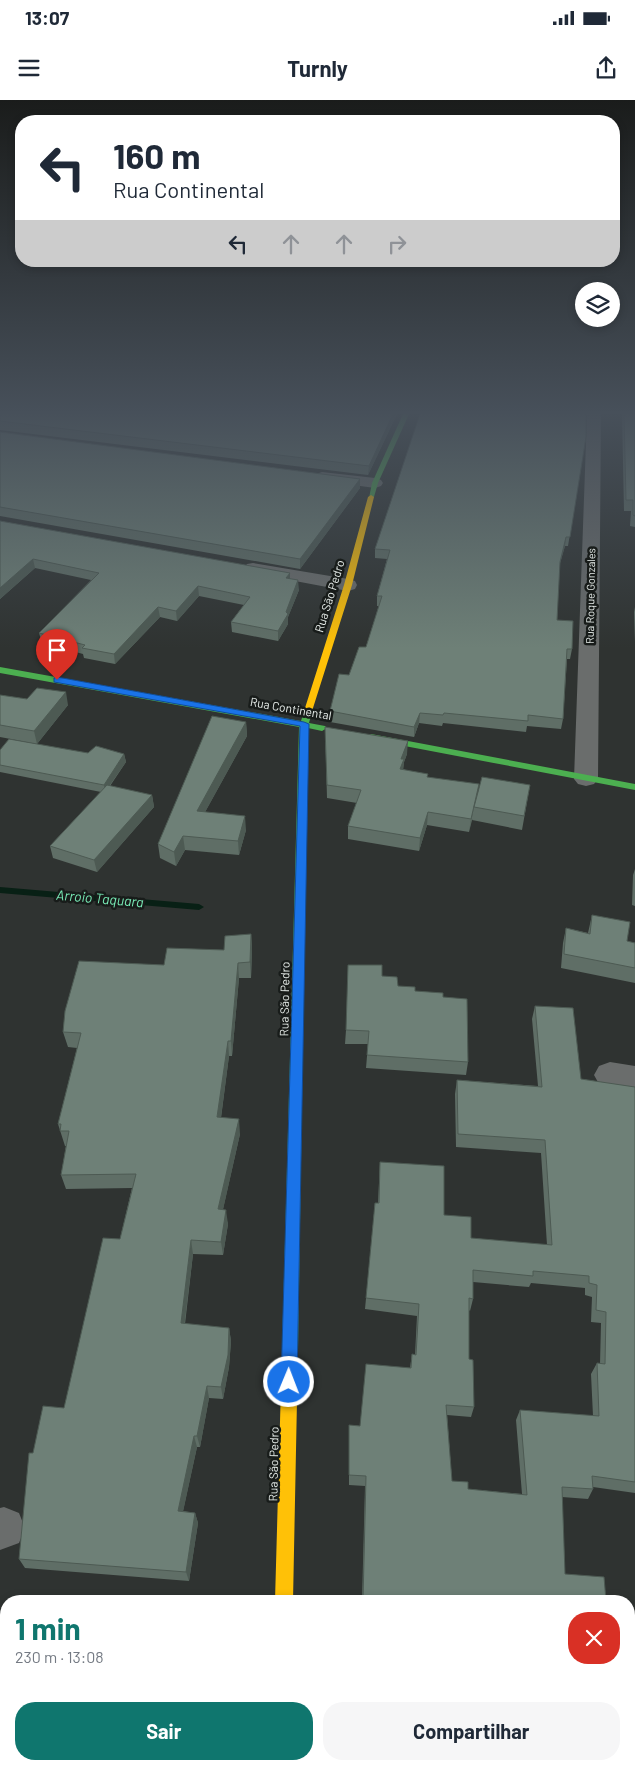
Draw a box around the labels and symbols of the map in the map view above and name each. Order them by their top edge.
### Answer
street label: Rua Roque Gonzales [583,548,597,644]
street label: Rua São Pedro [311,558,347,634]
pin [36,629,78,680]
street label: Rua Continental [249,694,333,722]
water label: Arroio Taquara [56,886,144,910]
street label: Rua São Pedro [276,961,292,1037]
position arrow [262,1355,314,1407]
street label: Rua São Pedro [265,1426,281,1502]

